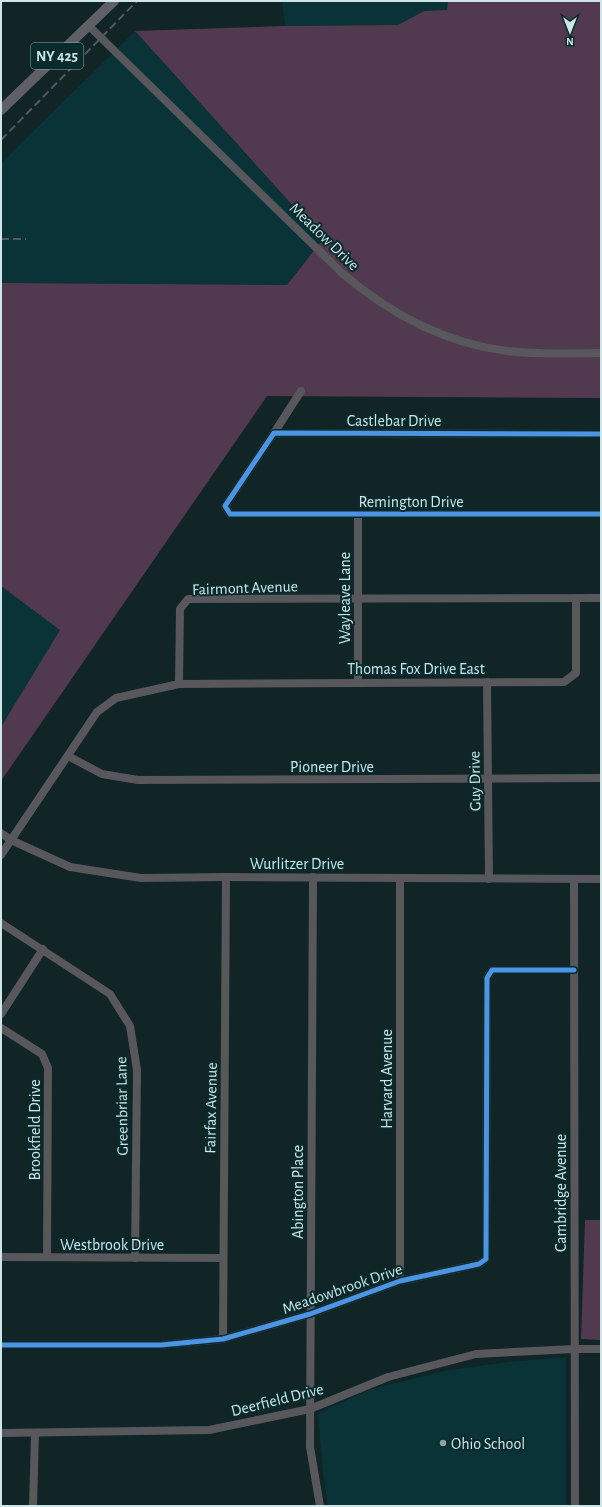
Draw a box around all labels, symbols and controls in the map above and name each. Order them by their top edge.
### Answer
north arrow [550,12,590,52]
text: N [566,36,574,47]
road number: NY 425 [31,43,83,69]
street label: Meadow Drive [286,200,362,274]
street label: Castlebar Drive [347,413,441,429]
street label: Remington Drive [358,494,464,510]
street label: Wayleave Lane [337,552,354,644]
street label: Fairmont Avenue [192,578,298,598]
street label: Thomas Fox Drive East [347,661,485,677]
street label: Guy Drive [466,751,485,811]
street label: Pioneer Drive [290,759,374,775]
street label: Wurlitzer Drive [250,856,344,872]
street label: Harvard Avenue [379,1029,395,1129]
street label: Greenbriar Lane [113,1056,131,1156]
street label: Fairfax Avenue [202,1062,220,1154]
street label: Brookfield Drive [27,1079,43,1181]
street label: Cambridge Avenue [553,1134,569,1252]
street label: Abington Place [290,1145,306,1239]
street label: Westbrook Drive [60,1237,164,1253]
street label: Meadowbrook Drive [280,1261,404,1317]
street label: Deerfield Drive [229,1381,325,1419]
place label: Ohio School [451,1436,525,1452]
marker: Ohio School [438,1438,448,1448]

